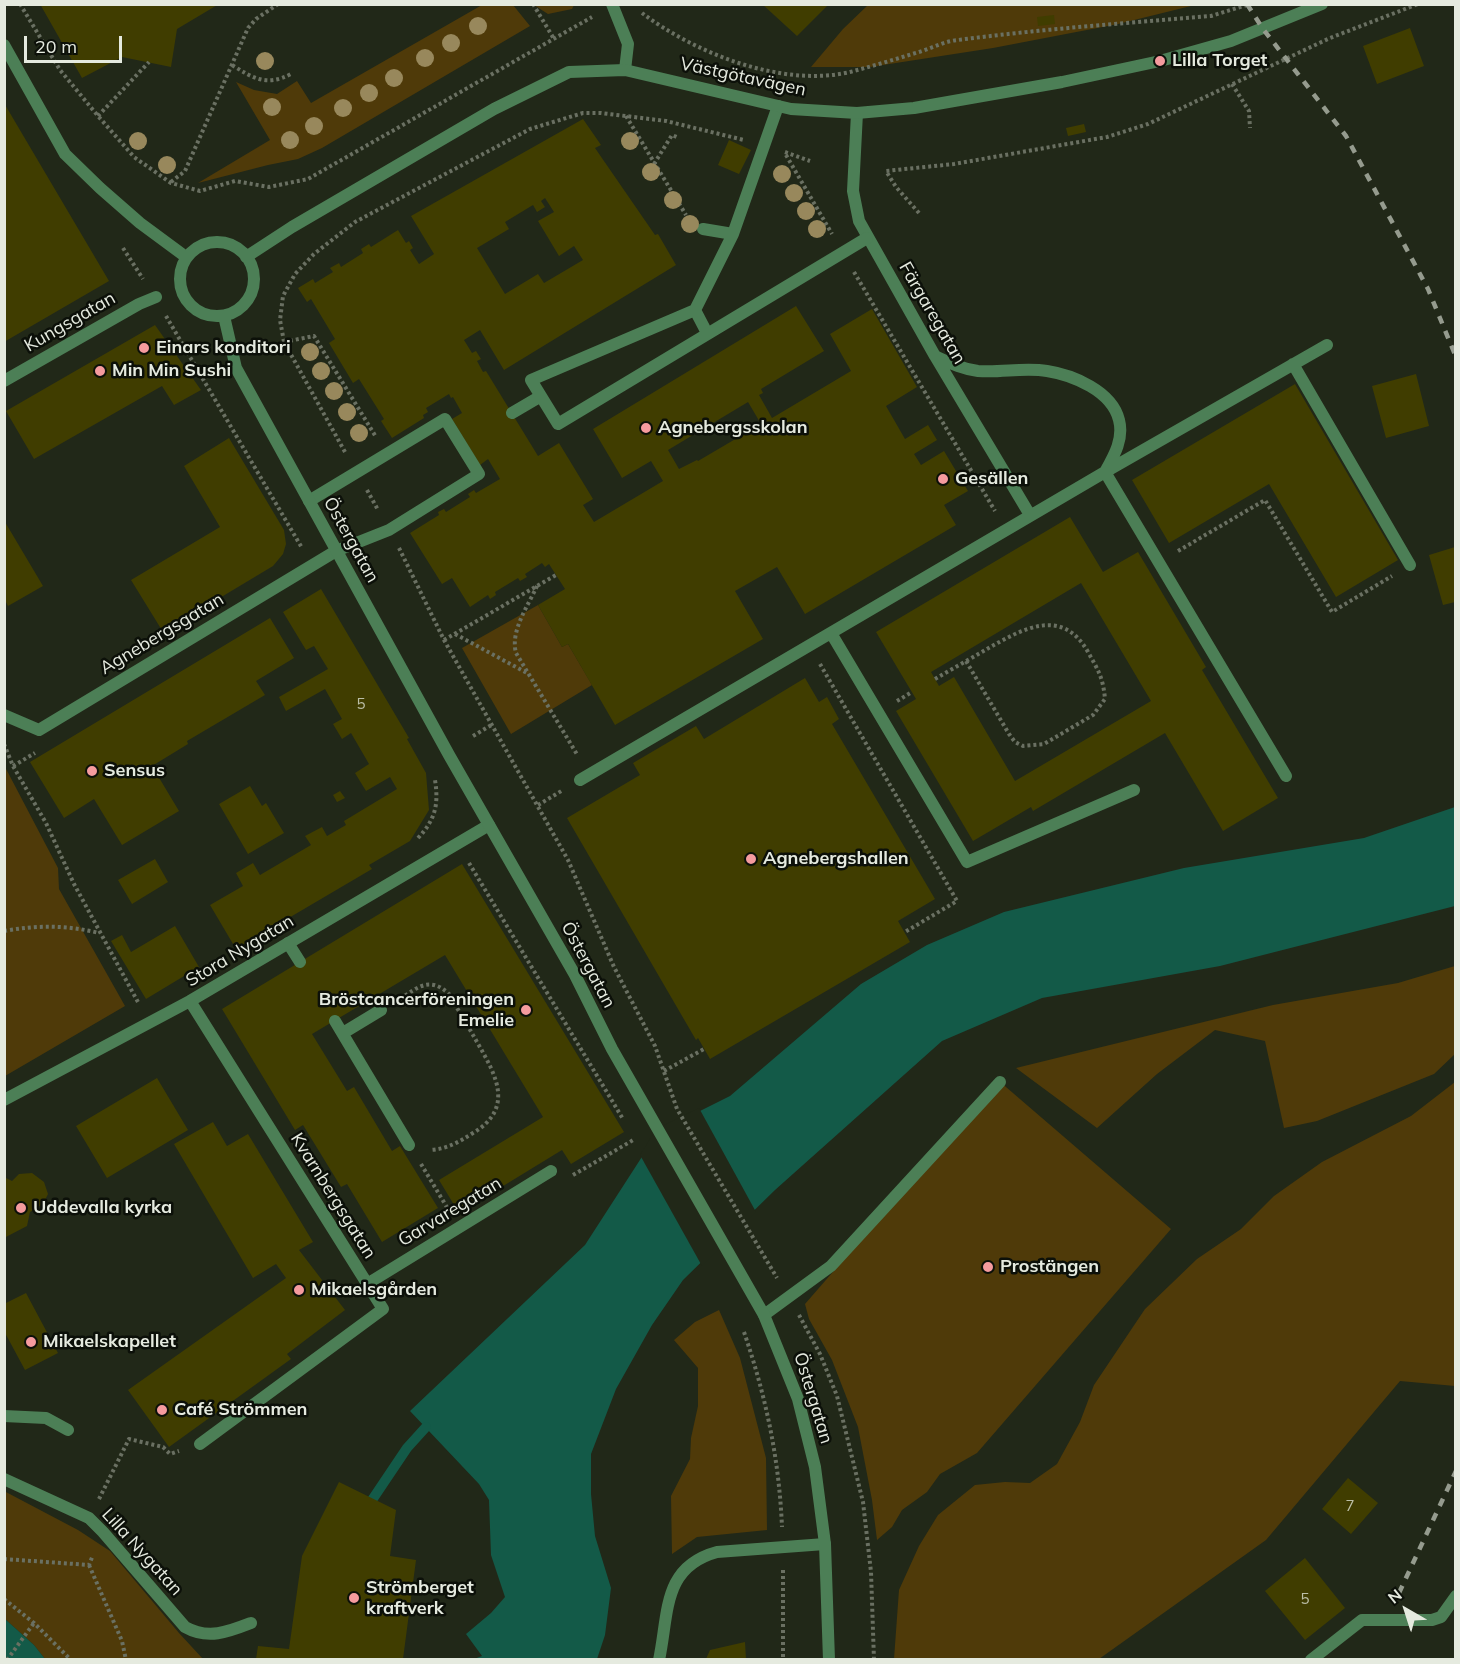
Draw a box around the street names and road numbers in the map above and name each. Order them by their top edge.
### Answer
street label: Västgötavägen [678,53,808,101]
street label: Färgaregatan [894,258,970,368]
street label: Kungsgatan [21,287,119,357]
street label: Östergatan [319,493,383,587]
street label: Agnebergsgatan [96,589,228,679]
street label: Stora Nygatan [182,910,298,992]
street label: Östergatan [556,918,620,1012]
street label: Kvarnbergsgatan [286,1129,380,1263]
street label: Garvaregatan [394,1173,506,1251]
street label: Östergatan [789,1350,837,1446]
street label: Lilla Nygatan [97,1504,187,1600]

